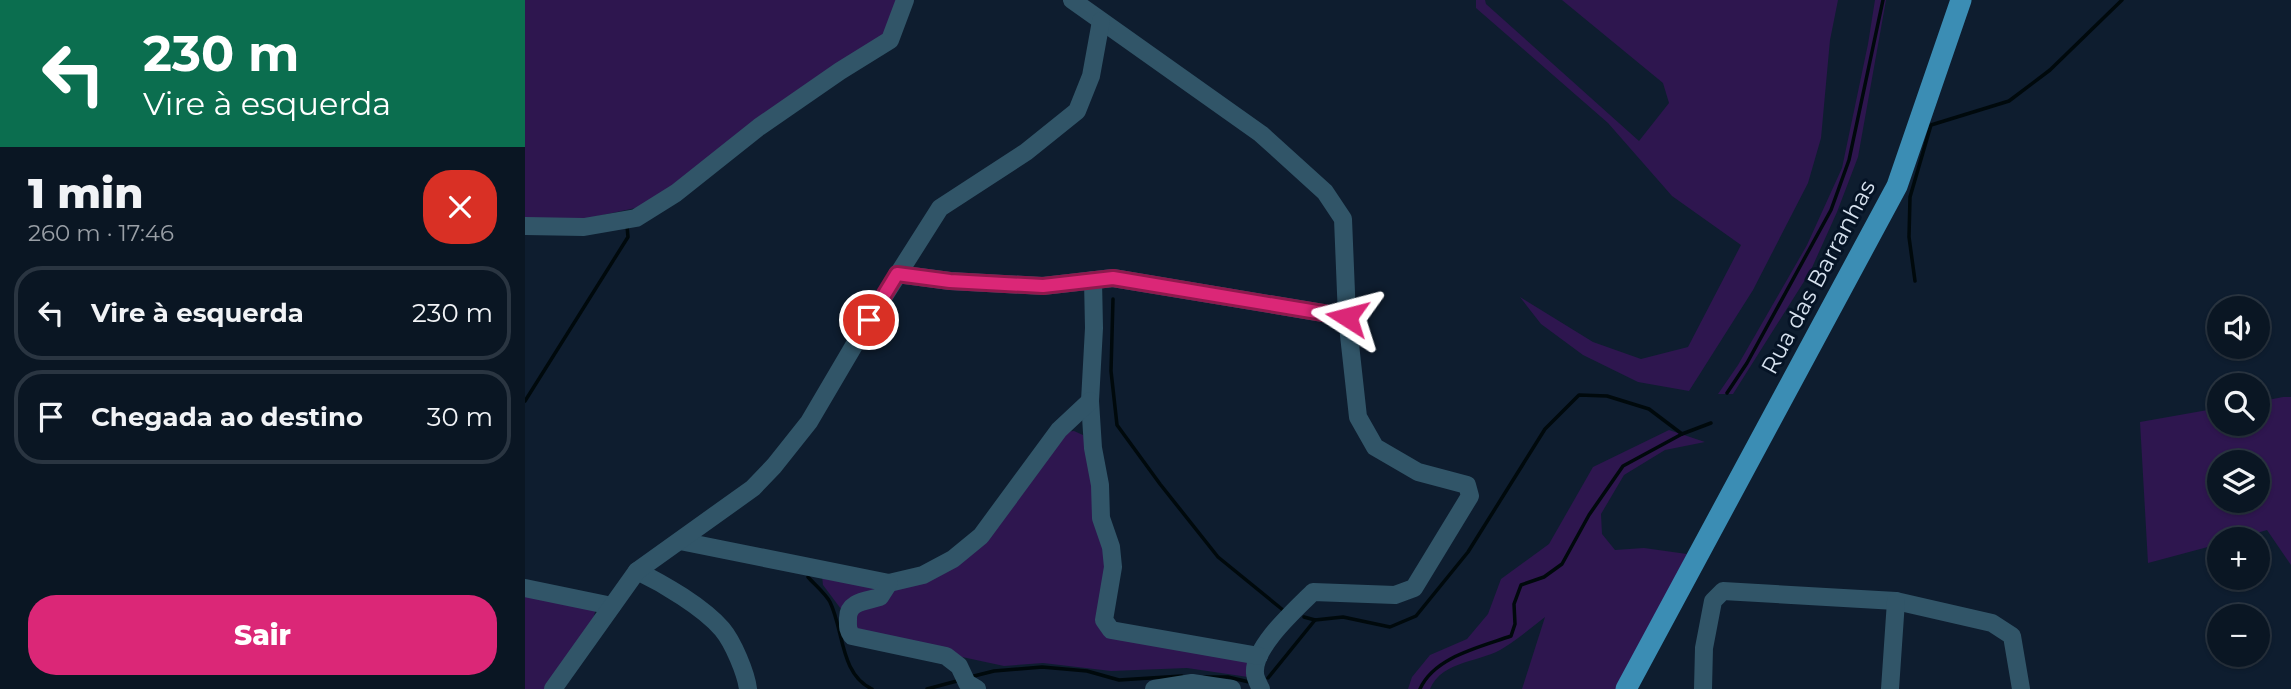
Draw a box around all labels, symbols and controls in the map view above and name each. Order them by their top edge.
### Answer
text: 230 m [143,24,299,83]
icon: left [28,28,119,119]
text: Vire à esquerda [143,84,391,123]
text: 1 min [28,167,144,219]
button: close [423,170,497,244]
street label: Rua das Barranhas [1755,175,1881,379]
text: 260 m · 17:46 [28,219,174,247]
position arrow [1310,280,1384,354]
pin [839,290,899,350]
icon: left [32,294,70,332]
map controls [2207,296,2270,667]
button: sound [2207,296,2270,359]
text: Vire à esquerda [91,297,304,329]
text: 230 m [412,297,493,329]
icon: arrive [850,301,888,339]
button: search [2207,373,2270,436]
icon: arrive [32,398,70,436]
text: Chegada ao destino [91,401,363,433]
text: 30 m [427,401,493,433]
button: layers [2207,450,2270,513]
button: + [2207,527,2270,590]
button: Sair [28,595,497,675]
button: − [2207,604,2270,667]

